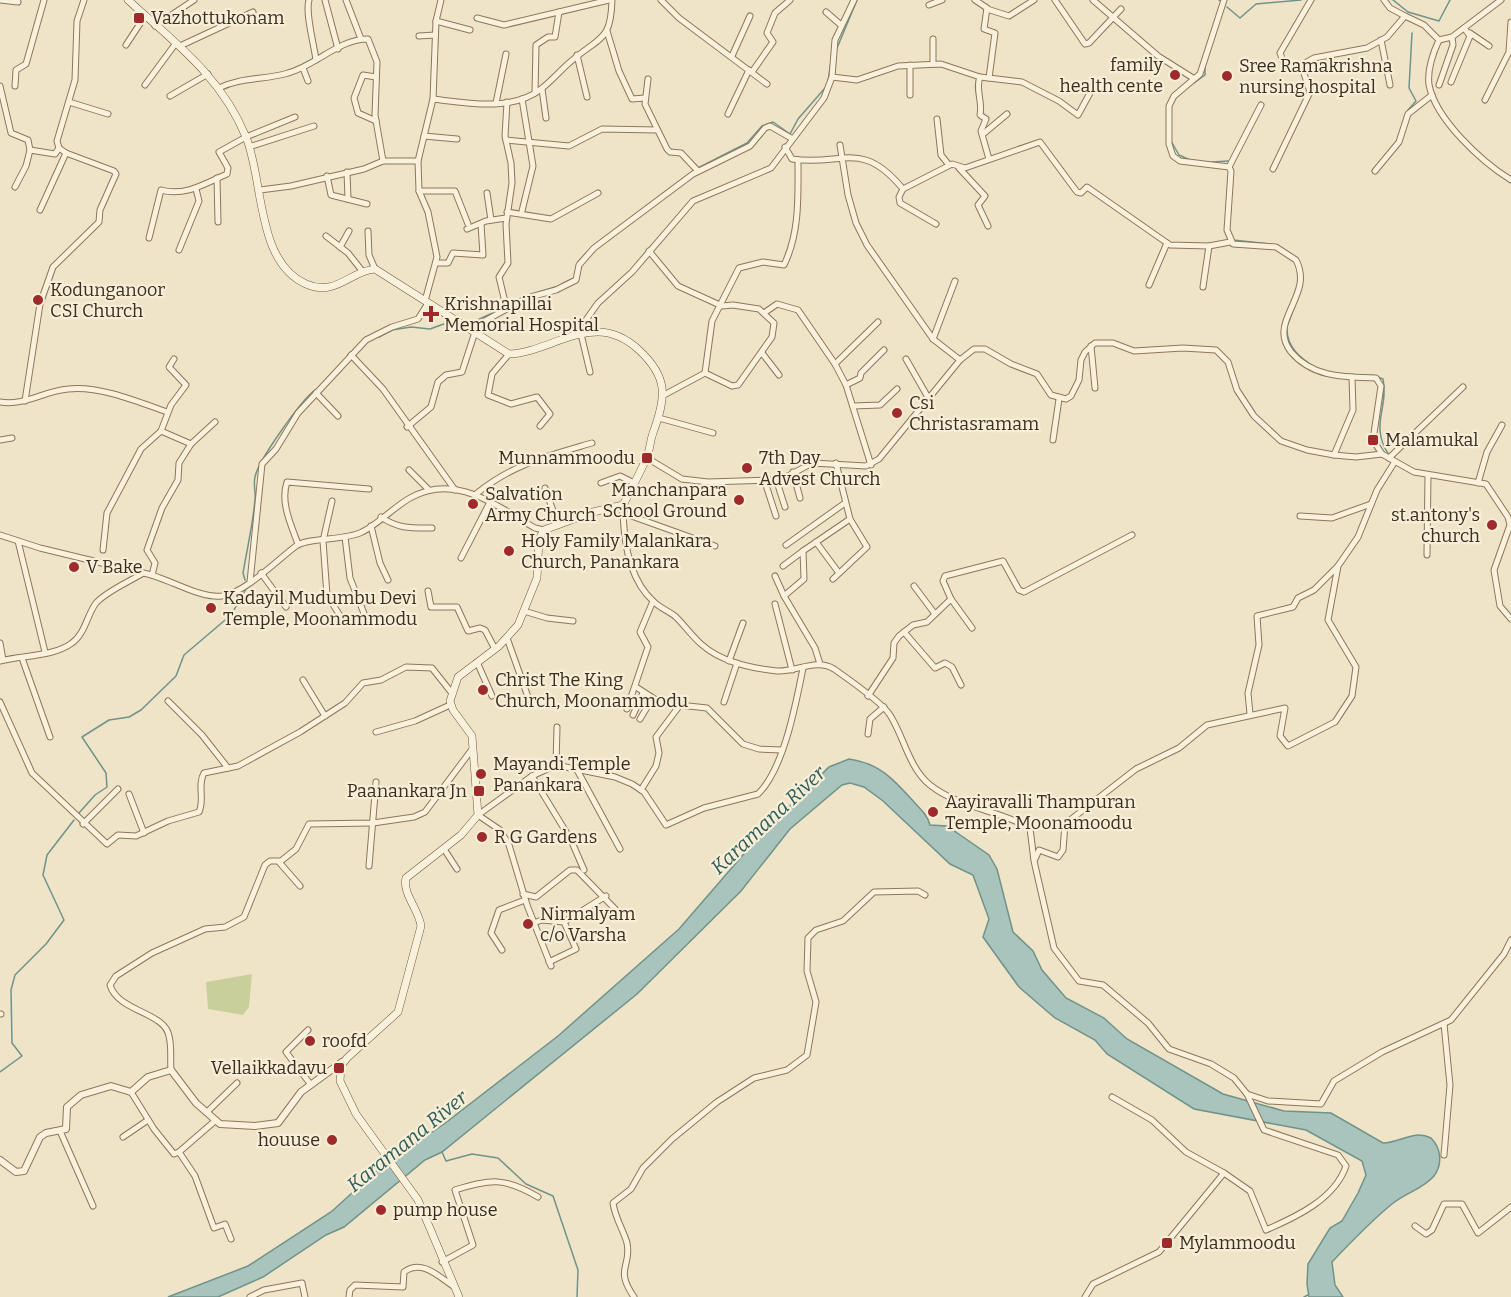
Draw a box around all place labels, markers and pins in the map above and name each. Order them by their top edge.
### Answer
place label: Vazhottukonam [151,7,284,29]
marker: Vazhottukonam [132,11,146,25]
place label: family health cente [1060,54,1163,97]
place label: Sree Ramakrishna nursing hospital [1239,55,1393,98]
marker: family health cente [1168,68,1182,82]
marker: Sree Ramakrishna nursing hospital [1220,69,1234,83]
place label: Kodunganoor CSI Church [50,279,165,322]
marker: Kodunganoor CSI Church [31,293,45,307]
place label: Krishnapillai Memorial Hospital [444,293,599,336]
marker: Krishnapillai Memorial Hospital [422,305,440,323]
place label: Csi Christasramam [909,392,1039,435]
marker: Csi Christasramam [890,406,904,420]
place label: Malamukal [1385,429,1478,451]
marker: Malamukal [1366,433,1380,447]
place label: Munnammoodu [498,447,635,469]
place label: 7th Day Advest Church [759,447,881,490]
marker: Munnammoodu [640,451,654,465]
marker: 7th Day Advest Church [740,461,754,475]
place label: Manchanpara School Ground [602,479,727,522]
place label: Salvation Army Church [485,483,596,526]
marker: Manchanpara School Ground [732,493,746,507]
marker: Salvation Army Church [466,497,480,511]
place label: st.antony's church [1391,504,1480,547]
marker: st.antony's church [1485,518,1499,532]
place label: Holy Family Malankara Church, Panankara [521,530,712,573]
marker: Holy Family Malankara Church, Panankara [502,544,516,558]
place label: V Bake [86,556,143,578]
marker: V Bake [67,560,81,574]
place label: Kadayil Mudumbu Devi Temple, Moonammodu [223,587,417,630]
marker: Kadayil Mudumbu Devi Temple, Moonammodu [204,601,218,615]
place label: Christ The King Church, Moonammodu [495,669,688,712]
marker: Christ The King Church, Moonammodu [476,683,490,697]
place label: Mayandi Temple Panankara [493,753,631,796]
marker: Mayandi Temple Panankara [474,767,488,781]
place label: Paanankara Jn [347,780,468,802]
marker: Paanankara Jn [472,784,486,798]
place label: Aayiravalli Thampuran Temple, Moonamoodu [945,791,1136,834]
marker: Aayiravalli Thampuran Temple, Moonamoodu [926,805,940,819]
place label: R G Gardens [494,826,597,848]
marker: R G Gardens [475,830,489,844]
place label: Nirmalyam c/o Varsha [540,903,635,946]
marker: Nirmalyam c/o Varsha [521,917,535,931]
place label: roofd [322,1030,367,1052]
marker: roofd [303,1034,317,1048]
place label: Vellaikkadavu [211,1057,327,1079]
marker: Vellaikkadavu [332,1061,346,1075]
place label: houuse [258,1129,320,1151]
marker: houuse [325,1133,339,1147]
place label: pump house [393,1199,498,1221]
marker: pump house [374,1203,388,1217]
place label: Mylammoodu [1179,1232,1296,1254]
marker: Mylammoodu [1160,1236,1174,1250]

